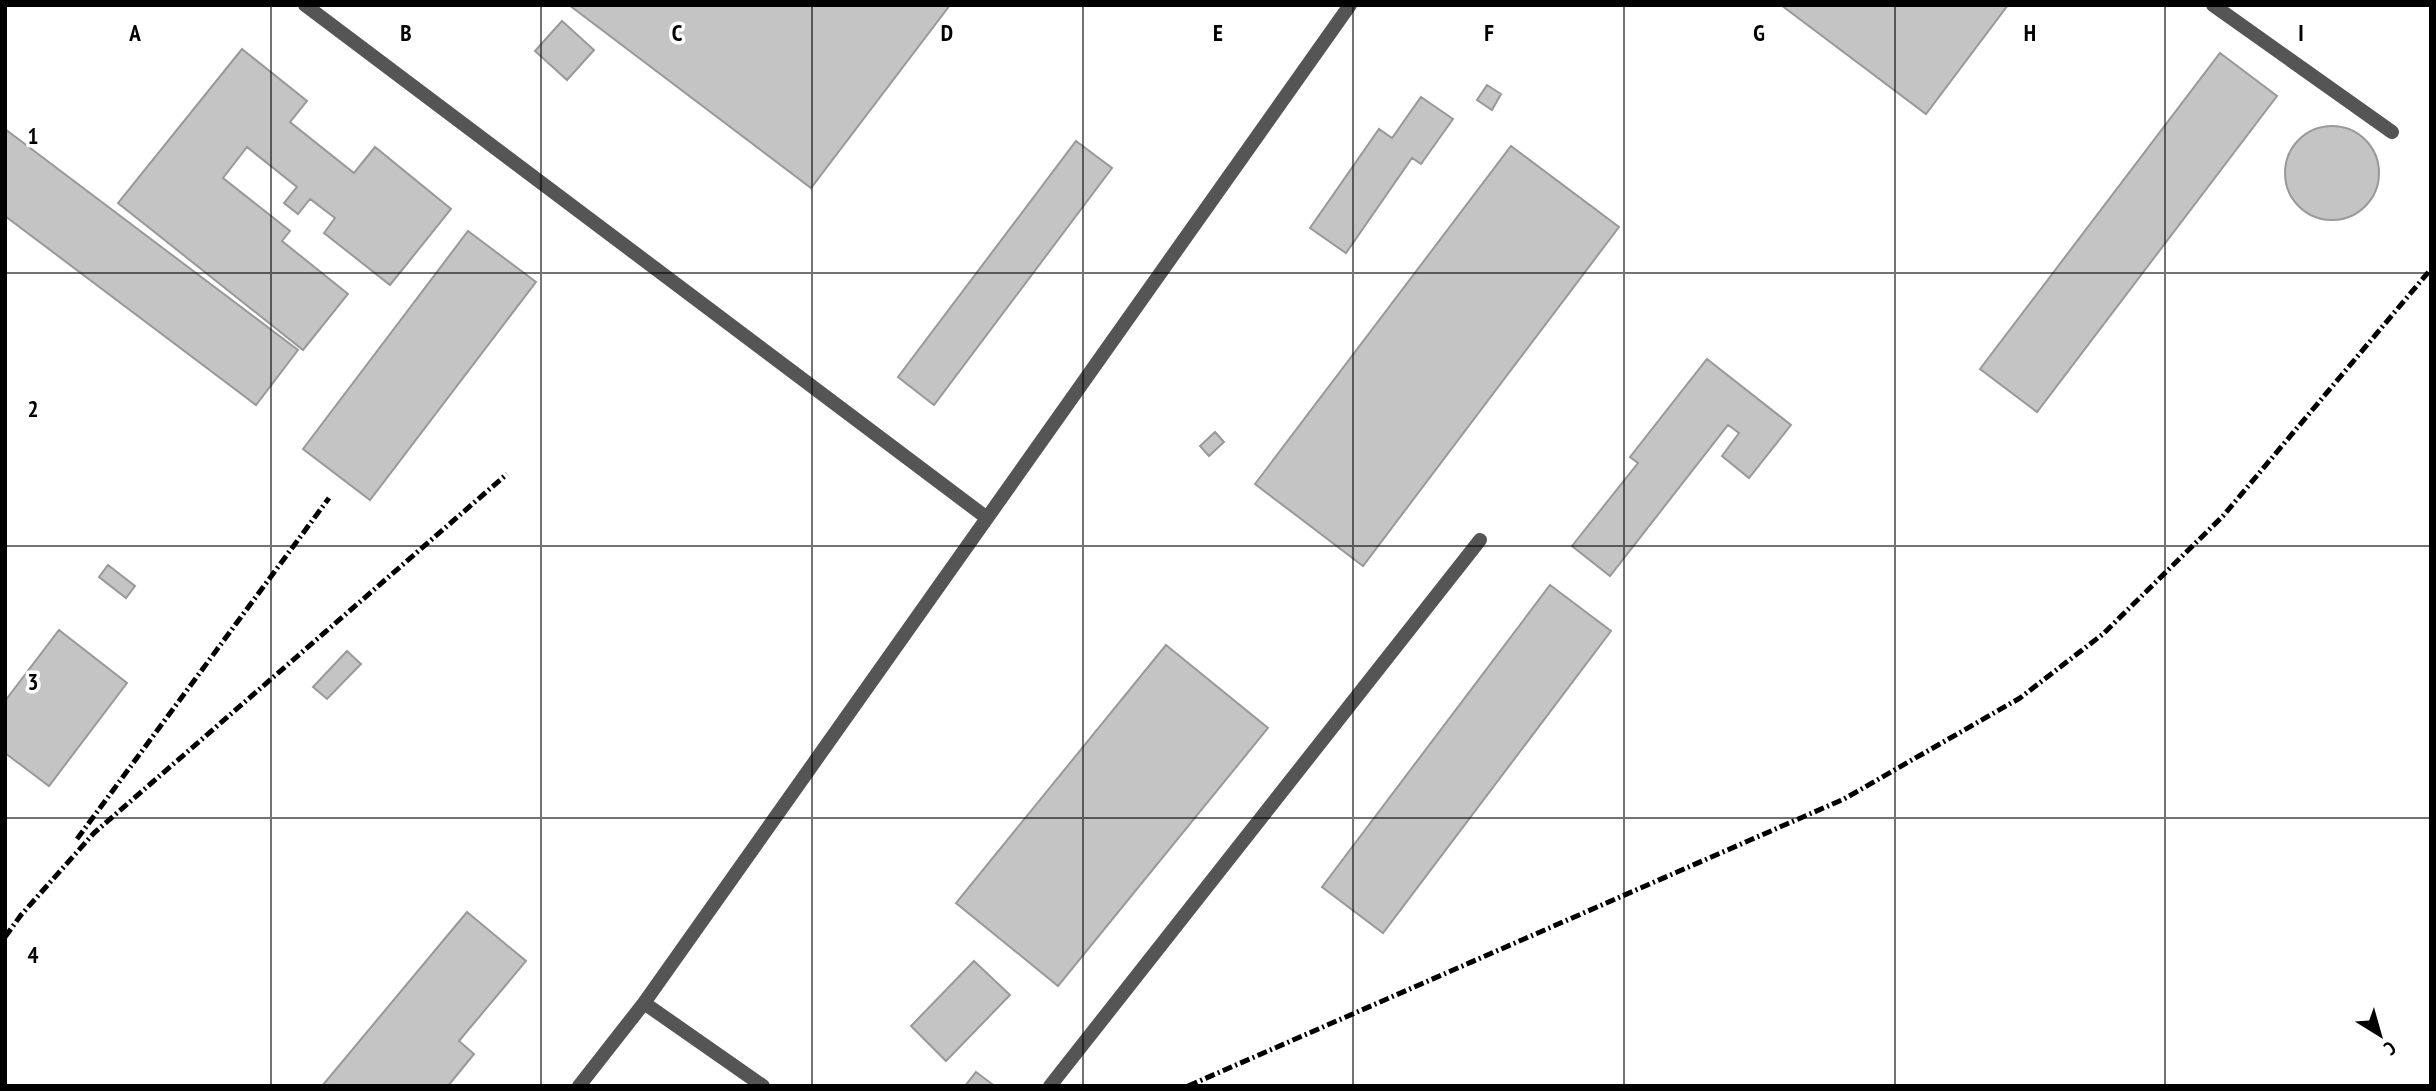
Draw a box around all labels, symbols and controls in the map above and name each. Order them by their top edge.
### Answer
text: A [128,18,141,47]
text: B [400,18,412,47]
text: C [672,18,683,47]
text: D [941,18,953,47]
text: E [1213,18,1223,47]
text: F [1484,18,1494,47]
text: G [1753,18,1765,47]
text: H [2024,18,2036,47]
text: I [2298,18,2304,47]
text: 1 [28,121,39,150]
text: 2 [28,394,39,423]
text: 3 [28,667,39,696]
text: 4 [28,940,39,969]
north arrow [2345,1000,2415,1070]
text: С [2379,1036,2401,1061]

